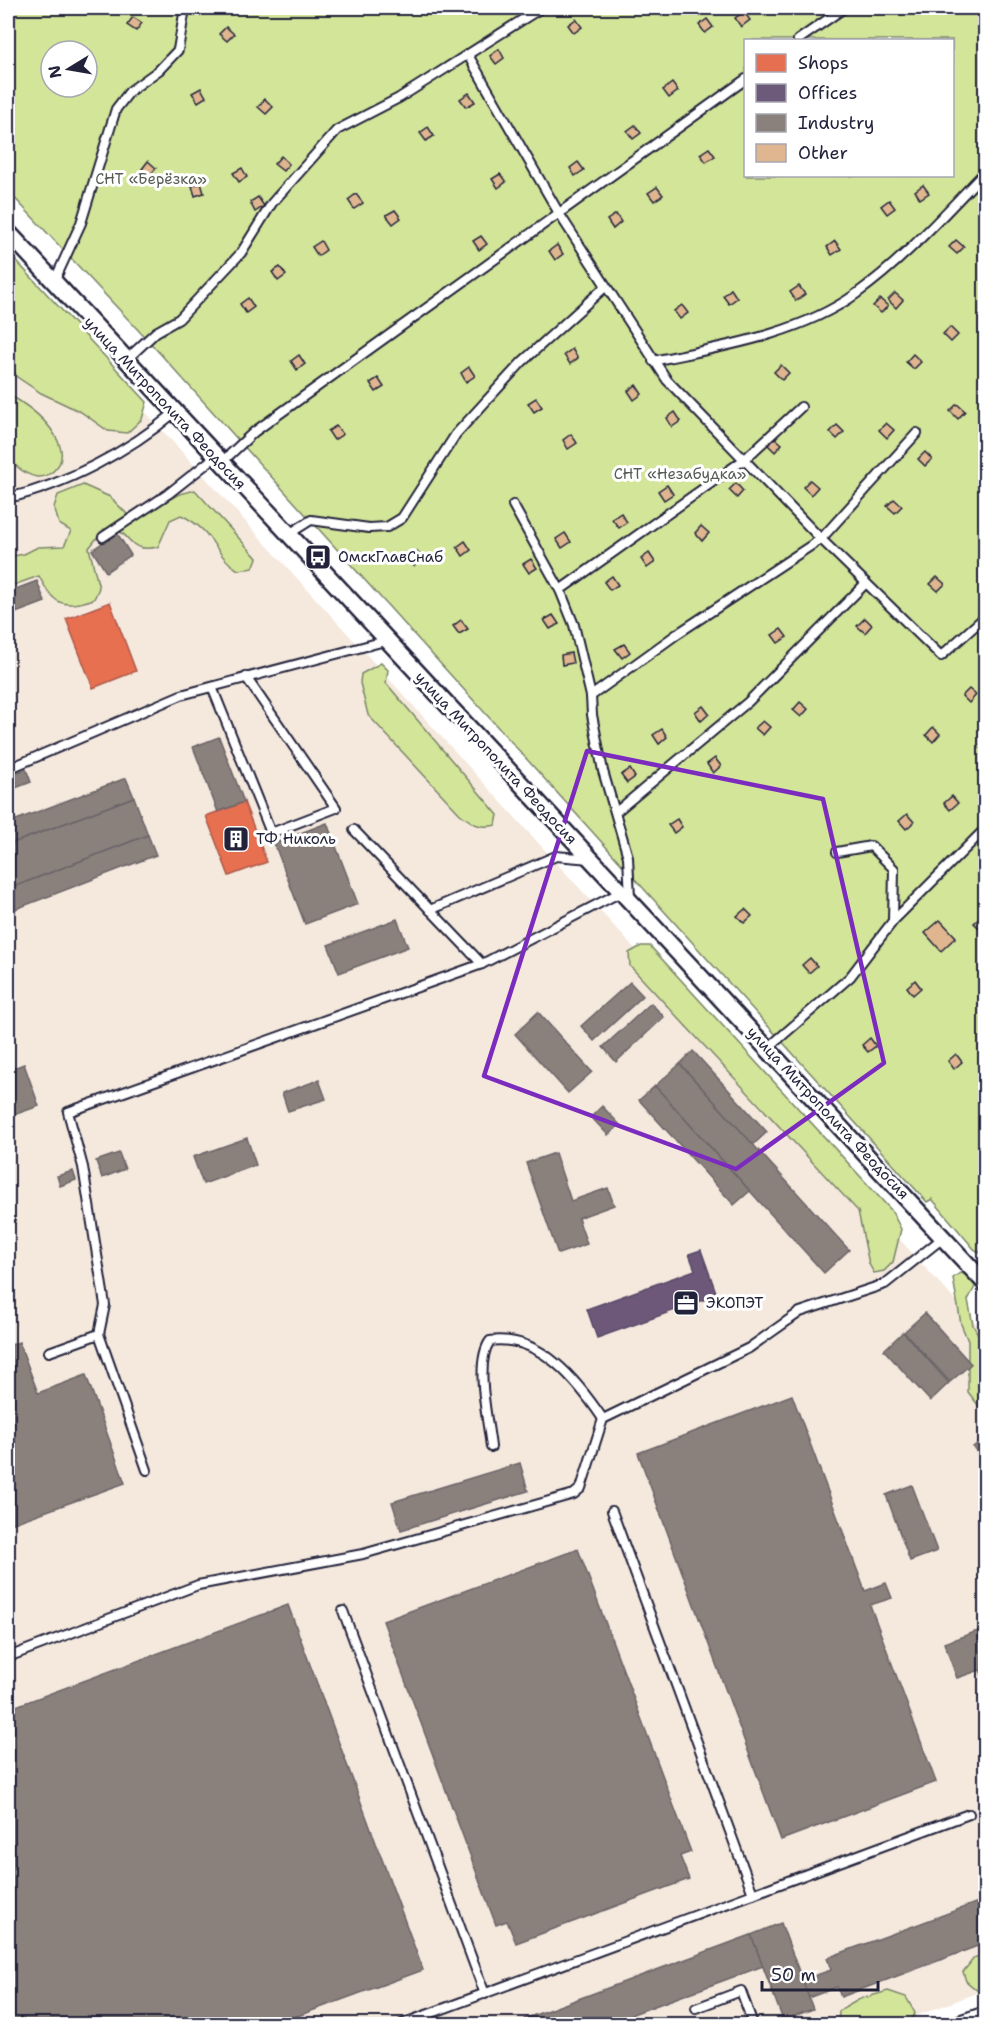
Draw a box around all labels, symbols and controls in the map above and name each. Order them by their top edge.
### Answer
north arrow [39,39,99,99]
legend [744,39,954,177]
text: Shops [798,51,849,75]
text: N [43,64,66,80]
text: Offices [798,81,857,105]
text: Industry [798,111,874,135]
text: Other [798,141,848,165]
park label: СНТ «Берёзка» [95,169,207,189]
street label: улица Митрополита Феодосия [80,312,250,494]
park label: СНТ «Незабудка» [614,464,746,484]
bus stop icon: ОмскГлавСнаб [303,542,333,572]
place label: ОмскГлавСнаб [338,547,443,567]
street label: улица Митрополита Феодосия [411,667,581,849]
building icon: ТФ Николь [221,824,251,854]
place label: ТФ Николь [256,829,336,849]
street label: улица Митрополита Феодосия [743,1022,913,1204]
office icon: ЭКОПЭТ [671,1288,701,1318]
place label: ЭКОПЭТ [706,1293,764,1313]
scale bar [762,1954,878,1992]
text: 50 m [771,1963,816,1987]

